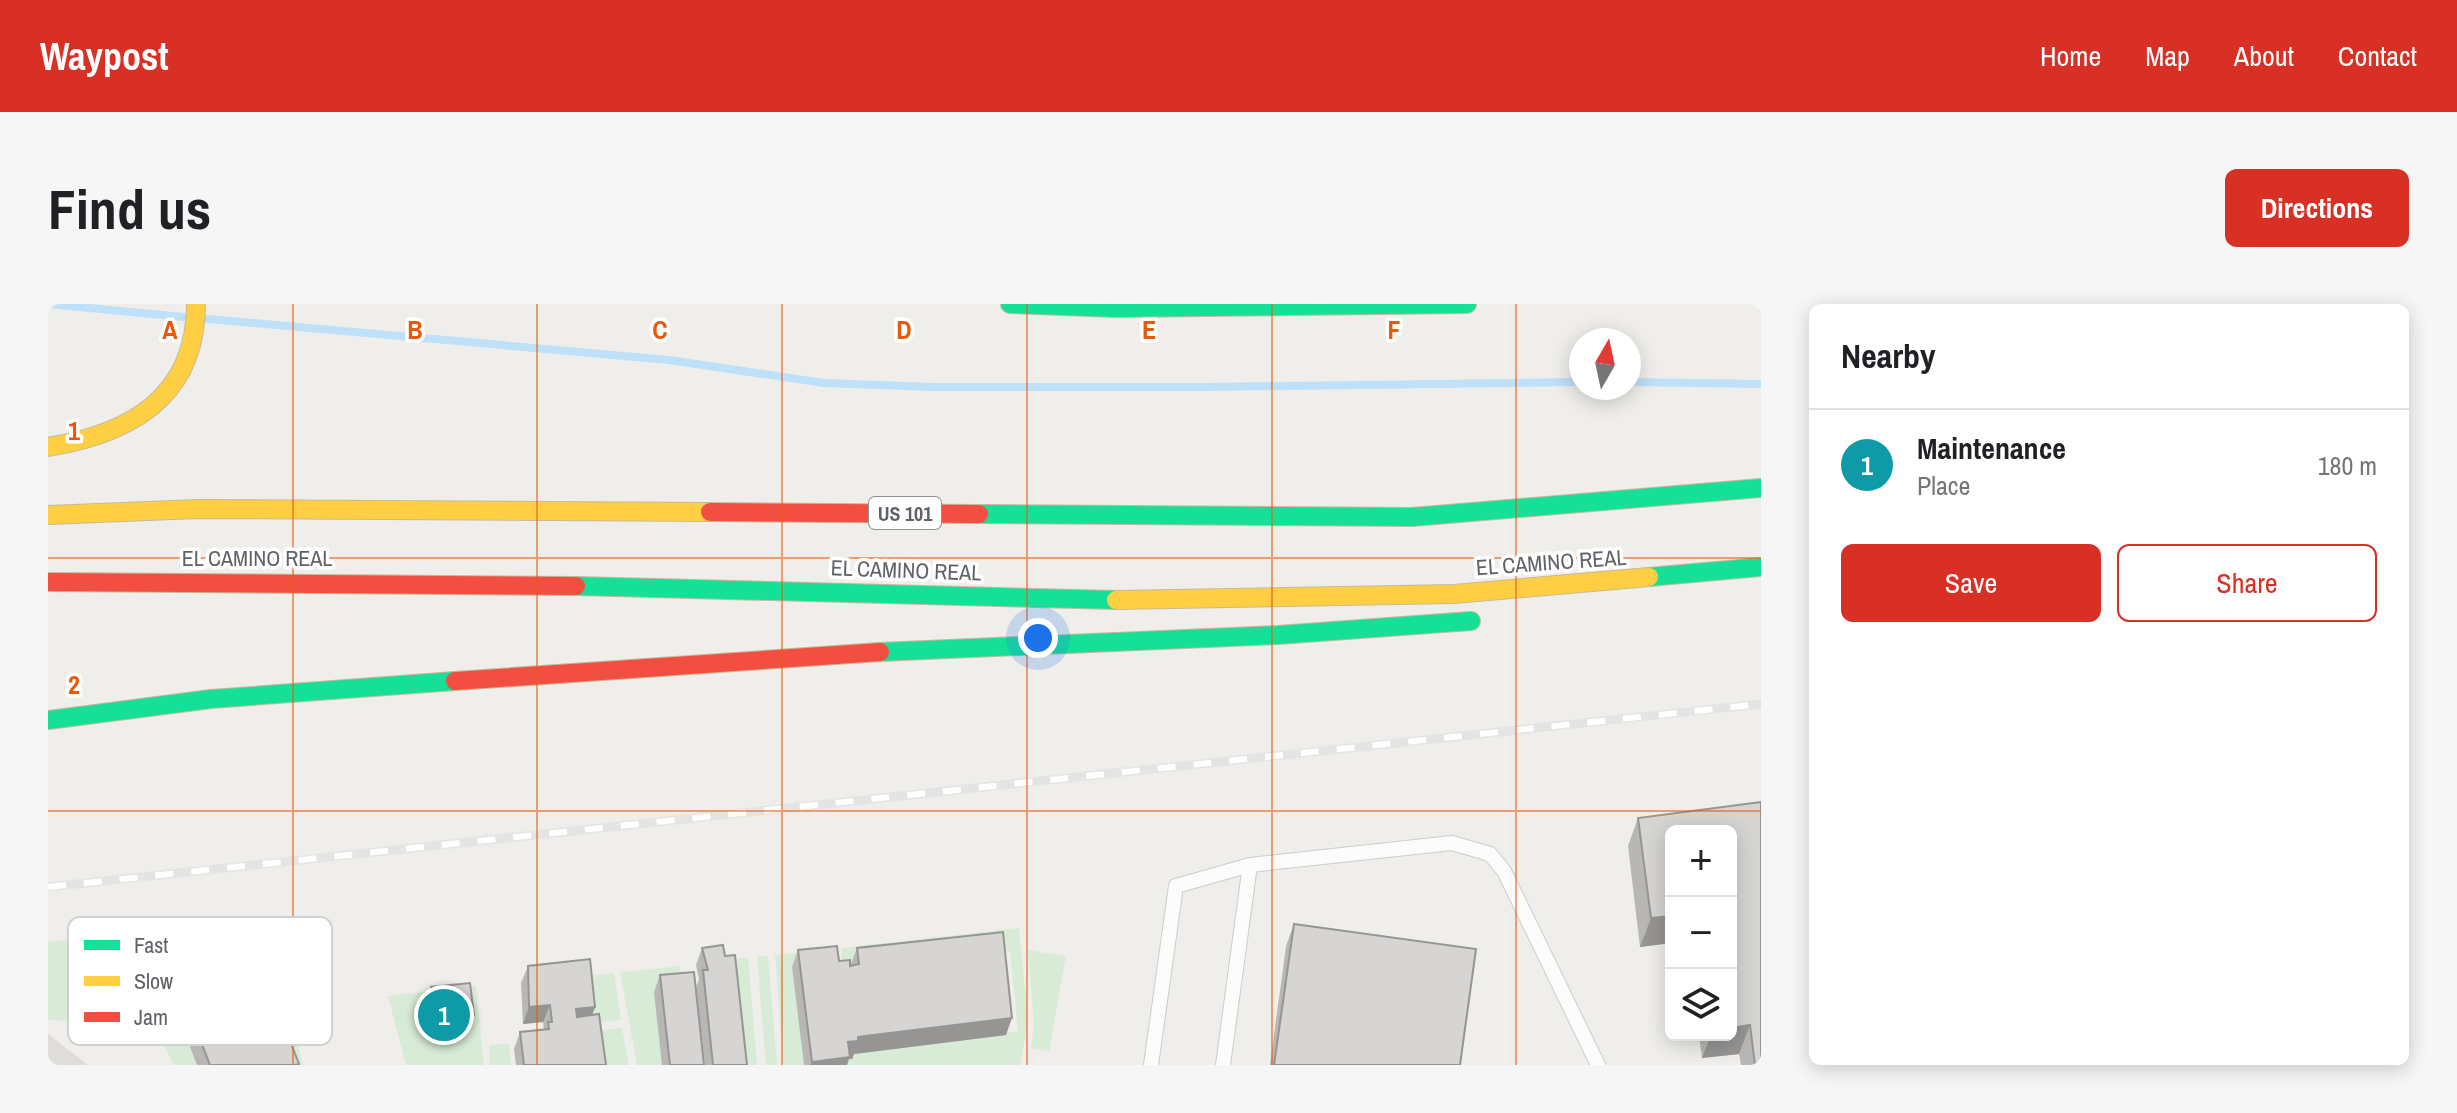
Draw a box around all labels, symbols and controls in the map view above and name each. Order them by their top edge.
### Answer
text: Waypost [40,31,169,82]
text: Home [2040,37,2101,75]
text: Map [2145,37,2190,75]
text: About [2234,37,2294,75]
text: Contact [2338,37,2417,75]
button: Directions [2225,169,2409,247]
text: Find us [48,171,211,246]
text: A [162,312,178,347]
text: B [407,312,423,347]
text: C [652,312,668,347]
text: D [896,312,912,347]
text: E [1142,312,1156,347]
text: F [1387,312,1401,347]
north arrow [1569,328,1641,400]
text: Nearby [1841,333,1936,379]
text: 1 [68,413,80,448]
text: Maintenance [1917,428,2066,468]
text: 1 [1861,448,1873,483]
text: 180 m [2318,448,2377,483]
text: Place [1917,468,1970,503]
road number: US 101 [869,497,941,529]
street label: EL CAMINO REAL [1475,542,1627,582]
street label: EL CAMINO REAL [182,543,332,573]
button: Save [1841,544,2101,622]
button: Share [2117,544,2377,622]
street label: EL CAMINO REAL [830,552,982,588]
your location [1018,618,1058,658]
text: 2 [68,667,80,702]
map controls [1665,825,1737,1041]
button: + [1665,825,1737,897]
button: − [1665,897,1737,969]
legend [68,917,332,1045]
text: Fast [134,930,168,960]
text: Slow [134,966,173,996]
button: layers [1665,969,1737,1041]
pin: 1 [418,985,470,1045]
text: Jam [134,1002,168,1032]

